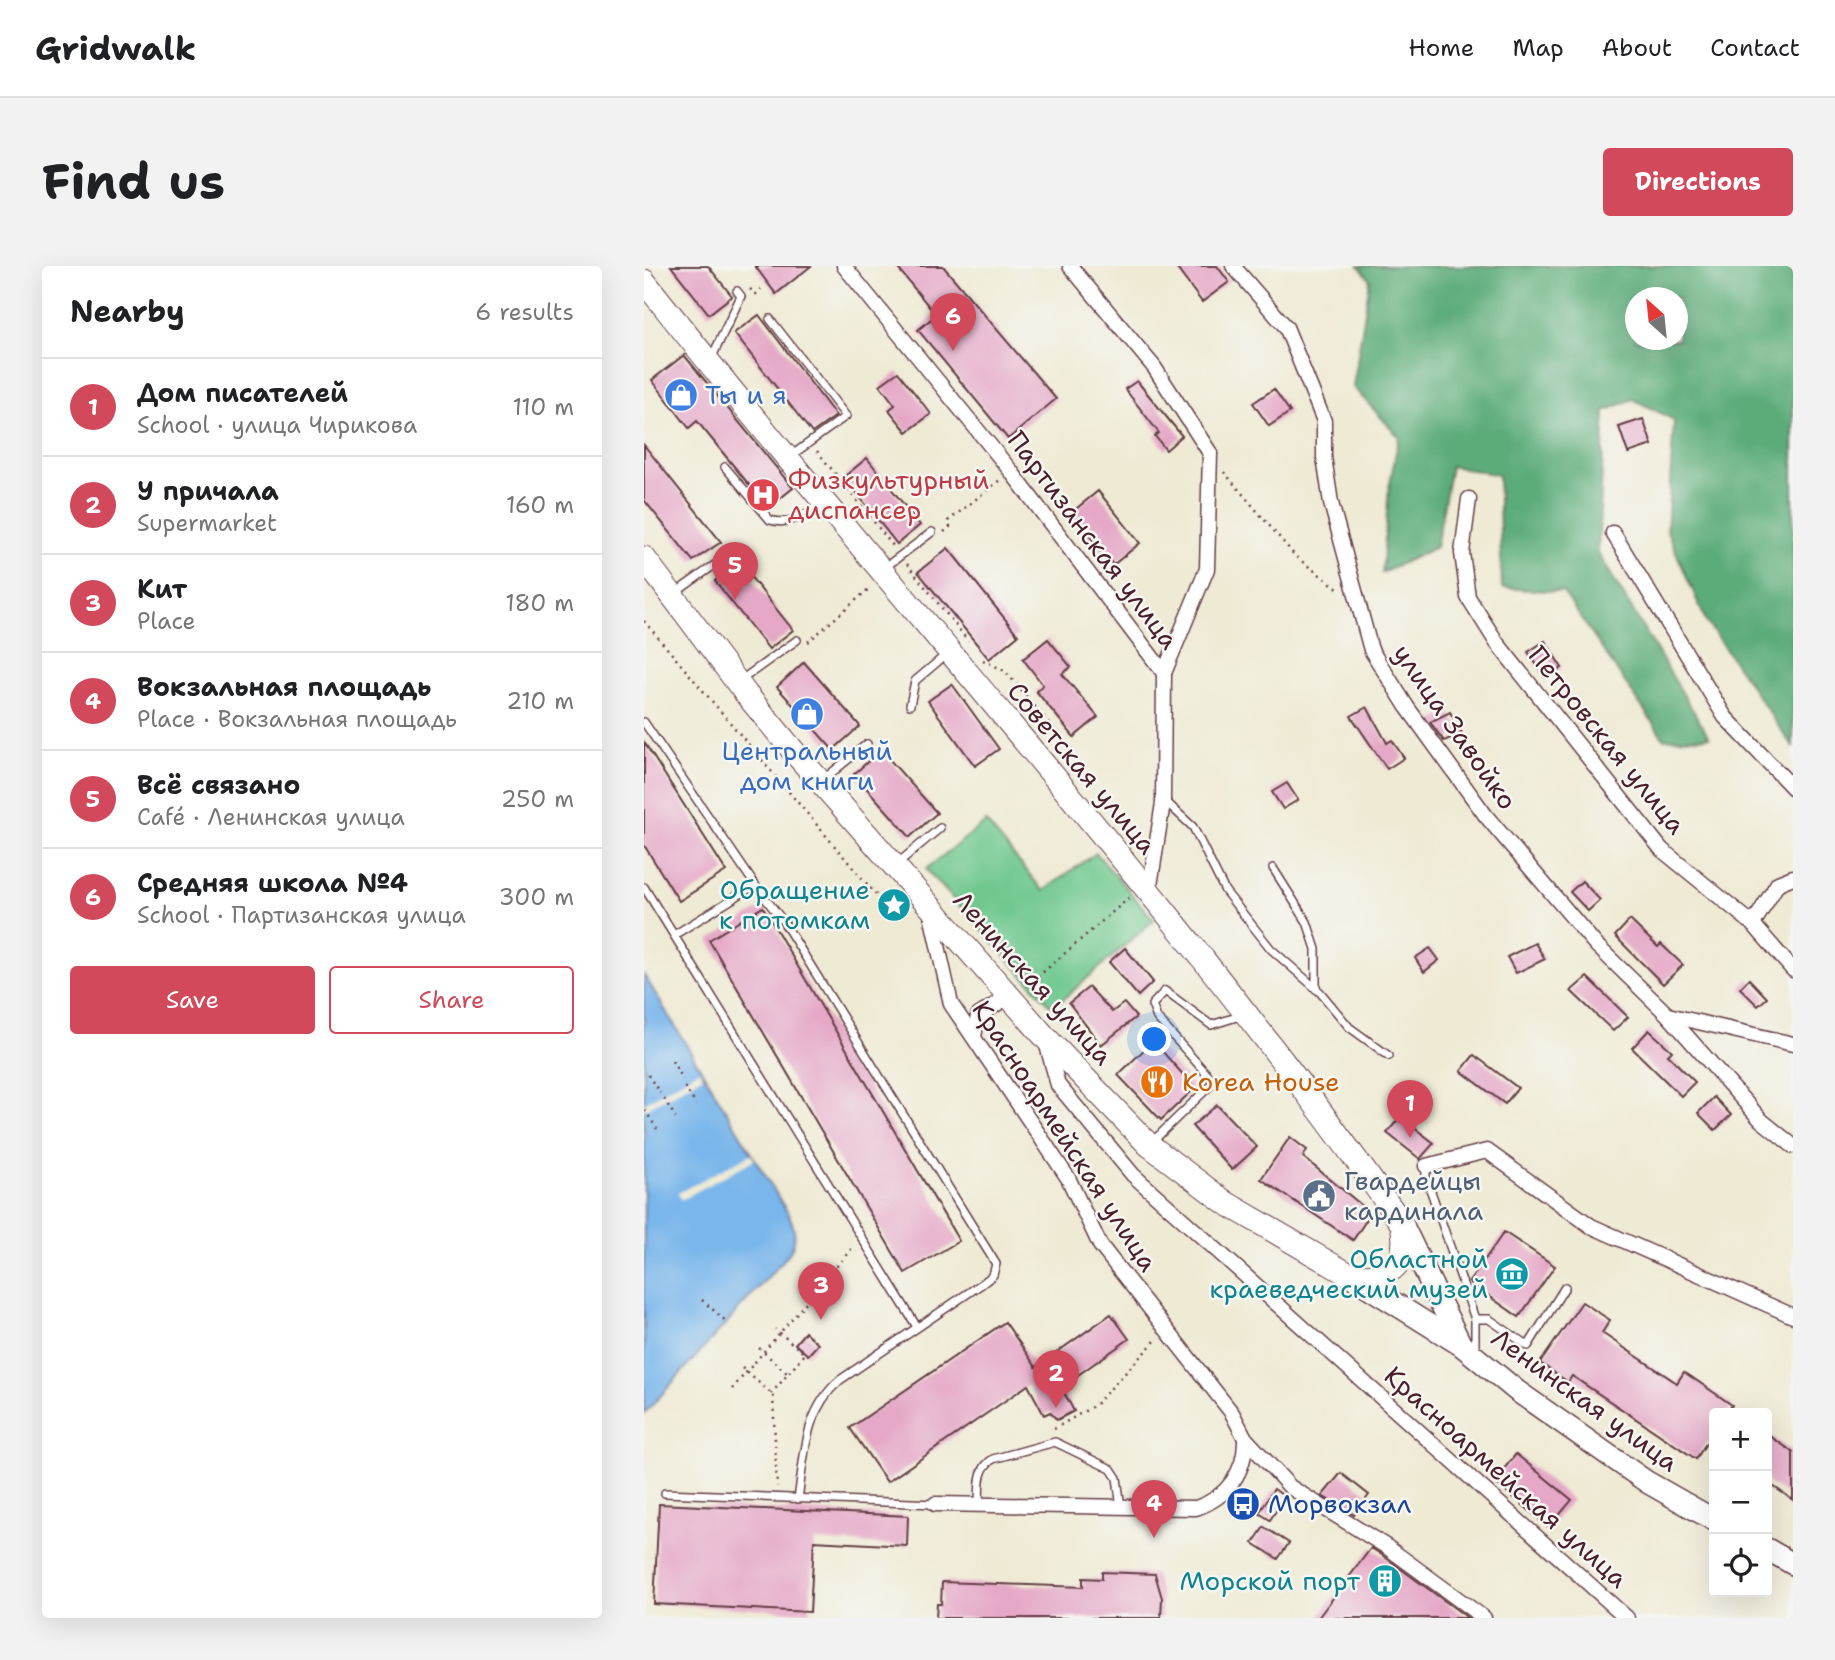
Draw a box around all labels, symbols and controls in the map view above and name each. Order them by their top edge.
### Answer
text: Gridwalk [35,26,196,71]
text: Home [1408,32,1474,64]
text: Map [1512,32,1564,64]
text: About [1602,32,1672,64]
text: Contact [1710,32,1800,64]
button: Directions [1603,148,1793,216]
text: Find us [42,149,225,215]
north arrow [1625,287,1688,350]
text: Nearby [70,291,185,332]
pin: 6 [930,293,976,351]
text: 6 results [475,297,574,327]
text: Дом писателей [137,375,348,410]
shop icon: Ты и я [662,376,700,414]
place label: Ты и я [705,377,787,412]
text: 1 [88,392,98,422]
text: 110 m [512,392,574,422]
text: School · улица Чирикова [137,410,417,440]
street label: Партизанская улица [1000,423,1187,656]
place label: Физкультурный диспансер [788,462,989,527]
text: У причала [137,473,279,508]
hospital icon: Физкультурный диспансер [744,476,782,514]
text: 2 [85,490,101,520]
text: 160 m [506,490,574,520]
text: Supermarket [137,508,277,538]
pin: 5 [712,542,758,600]
text: Кит [137,571,187,606]
text: 3 [85,588,101,618]
text: 180 m [505,588,574,618]
text: Place [137,606,196,636]
street label: улица Завойко [1385,637,1525,816]
street label: Петровская улица [1521,638,1694,841]
text: Вокзальная площадь [137,669,431,704]
street label: Советская улица [1000,674,1165,861]
text: 4 [85,686,101,716]
text: 210 m [506,686,574,716]
shop icon: Центральный дом книги [788,695,826,733]
text: Place · Вокзальная площадь [137,704,457,734]
place label: Центральный дом книги [721,733,893,798]
text: Всё связано [137,767,300,802]
text: 5 [86,784,100,814]
text: 250 m [501,784,574,814]
text: Café · Ленинская улица [137,802,405,832]
text: Средняя школа №4 [137,865,408,900]
place label: Обращение к потомкам [719,872,870,937]
text: 6 [85,882,101,912]
text: 300 m [499,882,574,912]
street label: Ленинская улица [946,883,1121,1072]
place icon: Обращение к потомкам [875,886,913,924]
text: School · Партизанская улица [137,900,466,930]
button: Save [70,966,315,1034]
button: Share [329,966,574,1034]
street label: Красноармейская улица [965,994,1166,1278]
your location [1137,1022,1171,1056]
restaurant icon: Korea House [1138,1063,1176,1101]
place label: Korea House [1182,1064,1340,1099]
pin: 1 [1387,1080,1433,1138]
place label: Гвардейцы кардинала [1344,1163,1483,1228]
public building icon: Гвардейцы кардинала [1300,1177,1338,1215]
place label: Областной краеведческий музей [1210,1241,1488,1306]
museum icon: Областной краеведческий музей [1493,1255,1531,1293]
pin: 3 [798,1262,844,1320]
street label: Ленинская улица [1485,1320,1686,1479]
pin: 2 [1033,1350,1079,1408]
street label: Красноармейская улица [1377,1358,1635,1595]
map controls [1709,1408,1772,1597]
button: + [1709,1408,1772,1471]
button: − [1709,1471,1772,1534]
pin: 4 [1131,1480,1177,1538]
bus stop icon: Морвокзал [1224,1485,1262,1523]
place label: Морвокзал [1268,1486,1412,1521]
button: locate [1709,1534,1772,1597]
building icon: Морской порт [1366,1562,1404,1600]
place label: Морской порт [1179,1563,1361,1598]

